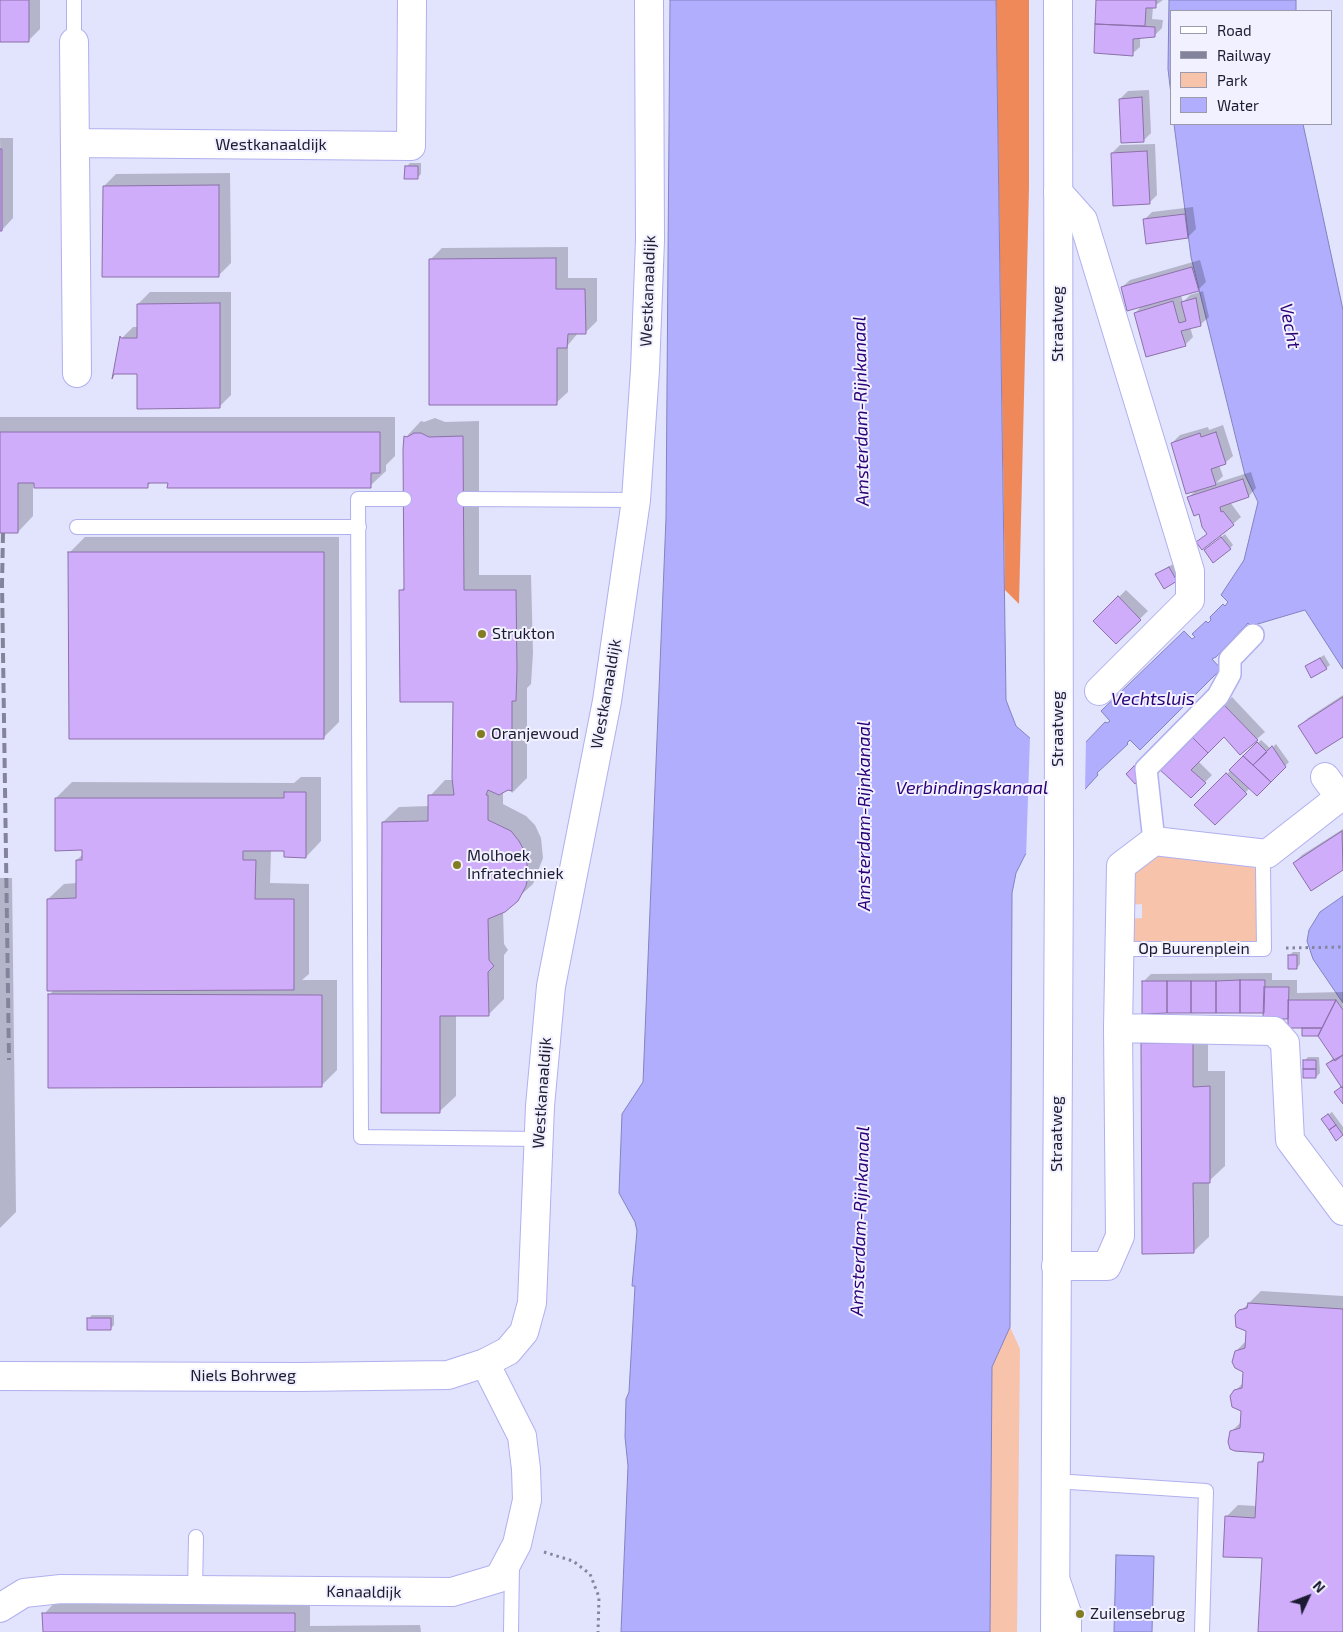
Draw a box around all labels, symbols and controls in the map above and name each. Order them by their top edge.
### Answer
legend [1170,10,1333,125]
text: Road [1217,21,1252,39]
text: Railway [1217,46,1271,64]
text: Park [1217,71,1248,89]
text: Water [1217,96,1259,114]
street label: Westkanaaldijk [215,135,327,155]
street label: Westkanaaldijk [636,235,660,347]
street label: Straatweg [1048,286,1068,362]
water label: Vecht [1275,301,1305,351]
water label: Amsterdam-Rijnkanaal [849,316,873,506]
place label: Strukton [492,624,555,644]
marker: Strukton [476,628,488,640]
street label: Westkanaaldijk [587,637,625,751]
water label: Vechtsluis [1111,688,1195,710]
street label: Straatweg [1048,691,1068,767]
water label: Amsterdam-Rijnkanaal [853,721,875,911]
place label: Oranjewoud [491,724,579,744]
marker: Oranjewoud [475,728,487,740]
water label: Verbindingskanaal [896,777,1048,799]
place label: Molhoek Infratechniek [467,846,564,884]
marker: Molhoek Infratechniek [451,859,463,871]
street label: Op Buurenplein [1138,939,1250,959]
street label: Westkanaaldijk [529,1037,555,1149]
street label: Straatweg [1047,1096,1067,1172]
water label: Amsterdam-Rijnkanaal [846,1126,874,1316]
street label: Niels Bohrweg [190,1366,296,1386]
north arrow [1283,1572,1333,1622]
text: N [1310,1577,1329,1596]
street label: Kanaaldijk [326,1582,402,1602]
place label: Zuilensebrug [1090,1604,1185,1624]
marker: Zuilensebrug [1074,1608,1086,1620]

